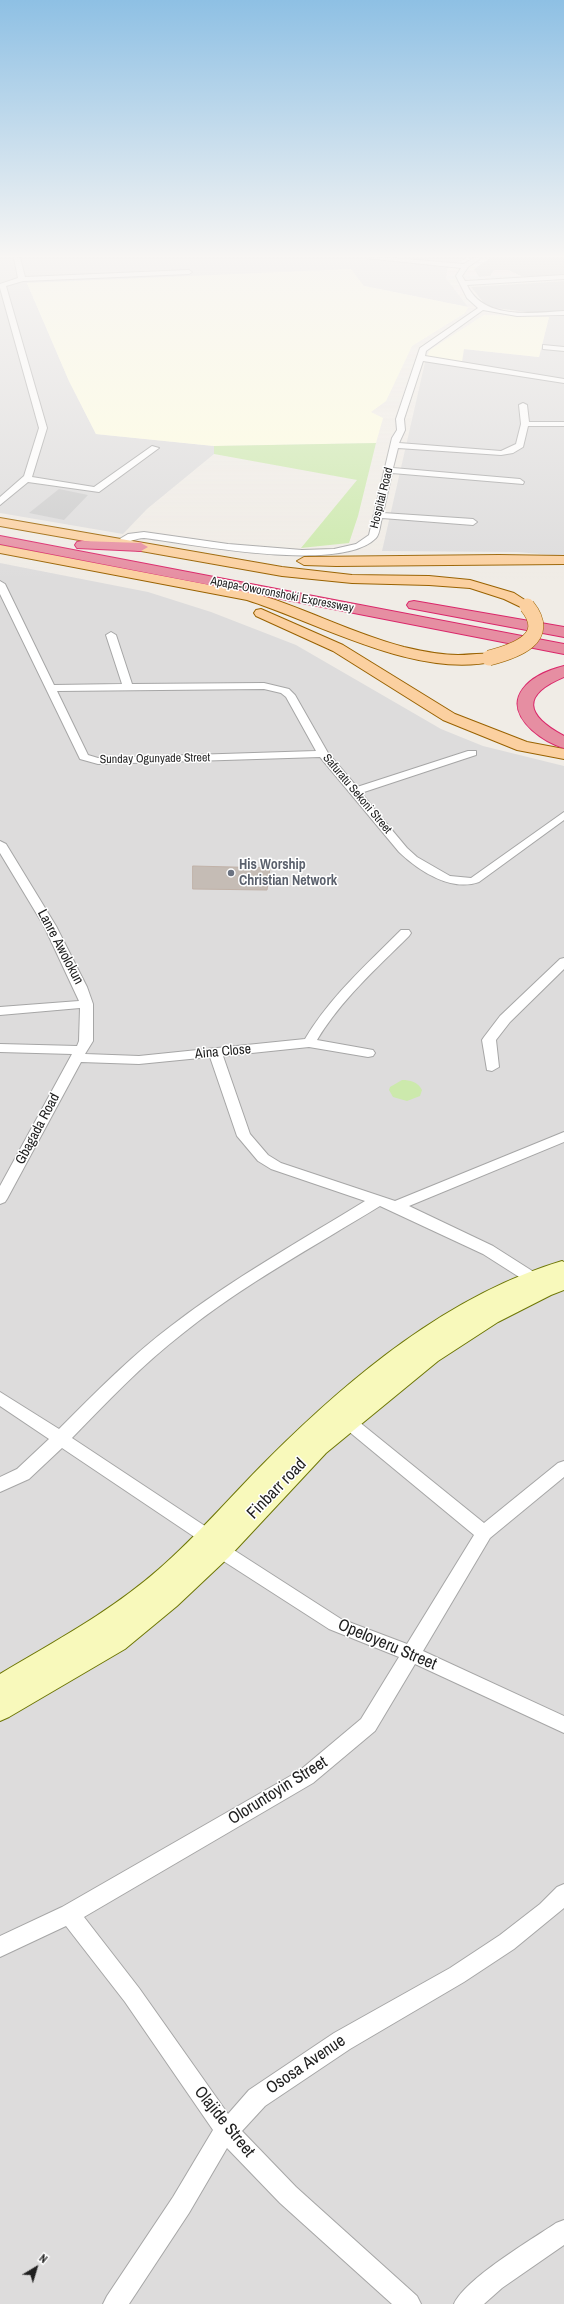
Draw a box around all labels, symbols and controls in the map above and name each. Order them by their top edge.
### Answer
street label: Hospital Road [367,466,397,530]
street label: Apapa-Oworonshoki Expressway [209,574,355,616]
street label: Sunday Ogunyade Street [100,751,210,767]
street label: Safuratu Sekoni Street [319,751,395,837]
place label: His Worship Christian Network [239,857,337,890]
marker: His Worship Christian Network [226,868,236,878]
street label: Lanre Awolokun [33,907,87,987]
street label: Aina Close [194,1041,252,1063]
street label: Gbagada Road [12,1091,64,1167]
street label: Finbarr road [243,1454,311,1524]
street label: Opeloyeru Street [335,1615,439,1675]
street label: Oloruntoyin Street [225,1752,331,1830]
street label: Ososa Avenue [262,2031,350,2099]
street label: Olajide Street [189,2082,259,2162]
north arrow [16,2248,56,2288]
text: N [37,2251,50,2266]

